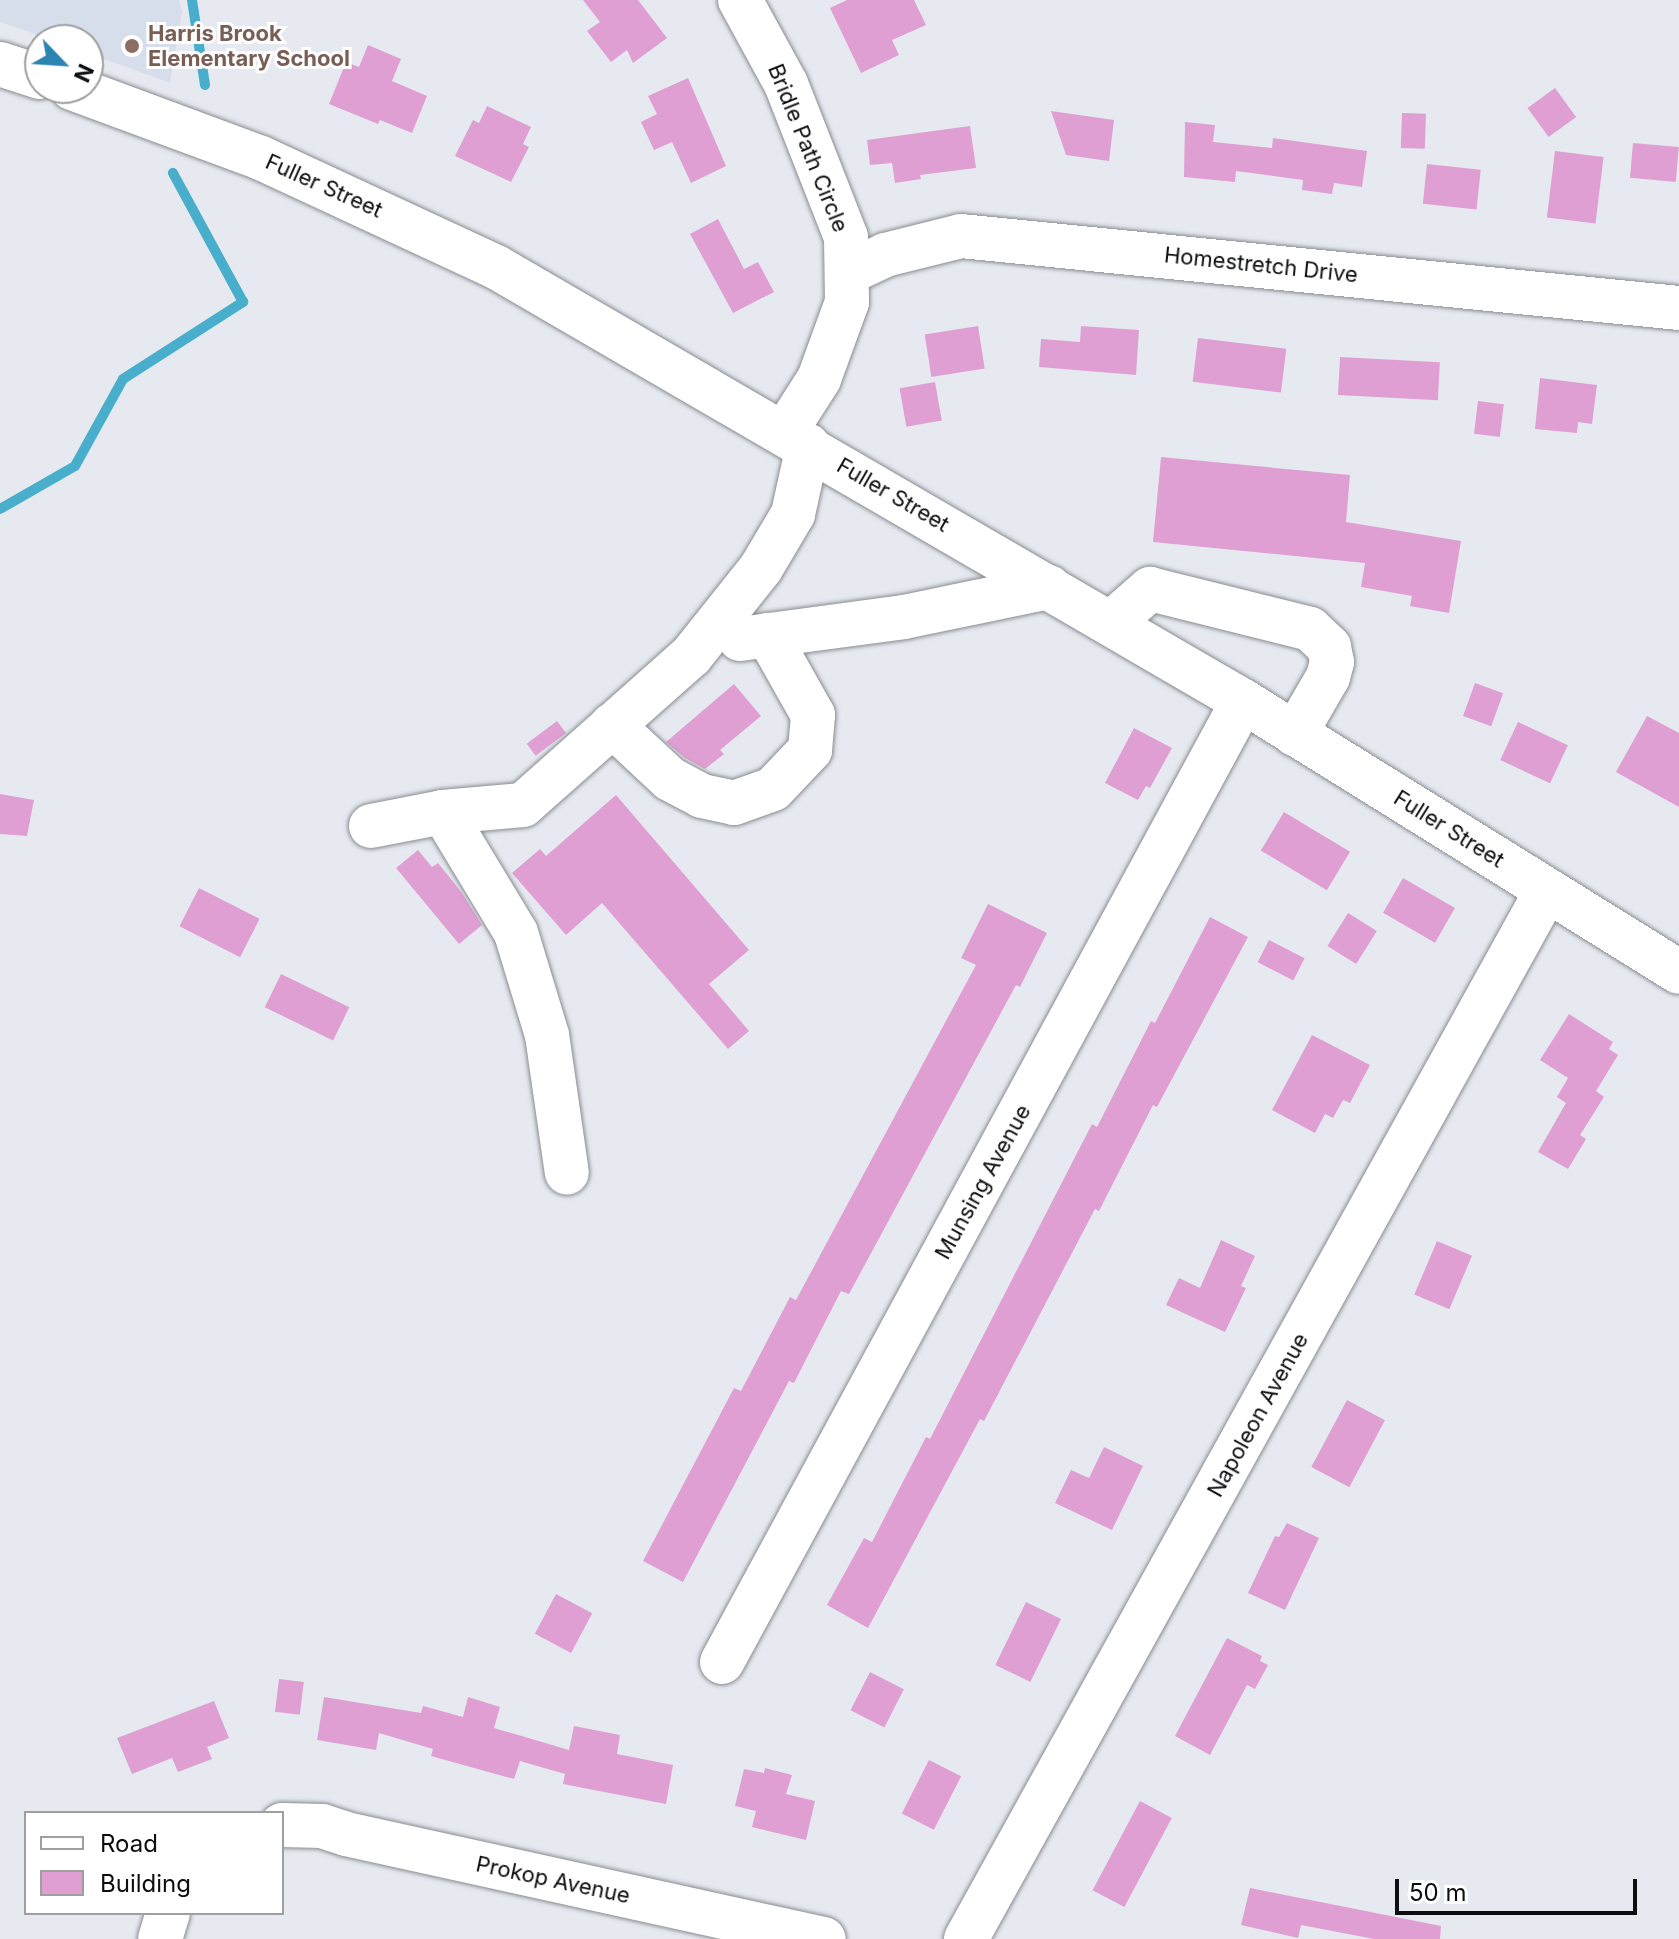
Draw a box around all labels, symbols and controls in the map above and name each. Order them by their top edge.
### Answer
place label: Harris Brook Elementary School [148,20,350,72]
north arrow [24,24,104,104]
marker: Harris Brook Elementary School [123,37,141,55]
text: N [69,60,99,86]
street label: Bridle Path Circle [762,60,854,236]
street label: Fuller Street [261,148,387,224]
street label: Homestretch Drive [1163,242,1359,288]
street label: Fuller Street [832,452,954,538]
street label: Fuller Street [1389,785,1509,873]
street label: Munsing Avenue [930,1100,1036,1264]
street label: Napoleon Avenue [1202,1328,1314,1502]
legend [24,1811,284,1915]
text: Road [100,1829,158,1858]
street label: Prokop Avenue [474,1851,632,1909]
scale bar [1399,1863,1641,1913]
text: Building [100,1869,191,1898]
text: 50 m [1409,1878,1467,1907]

